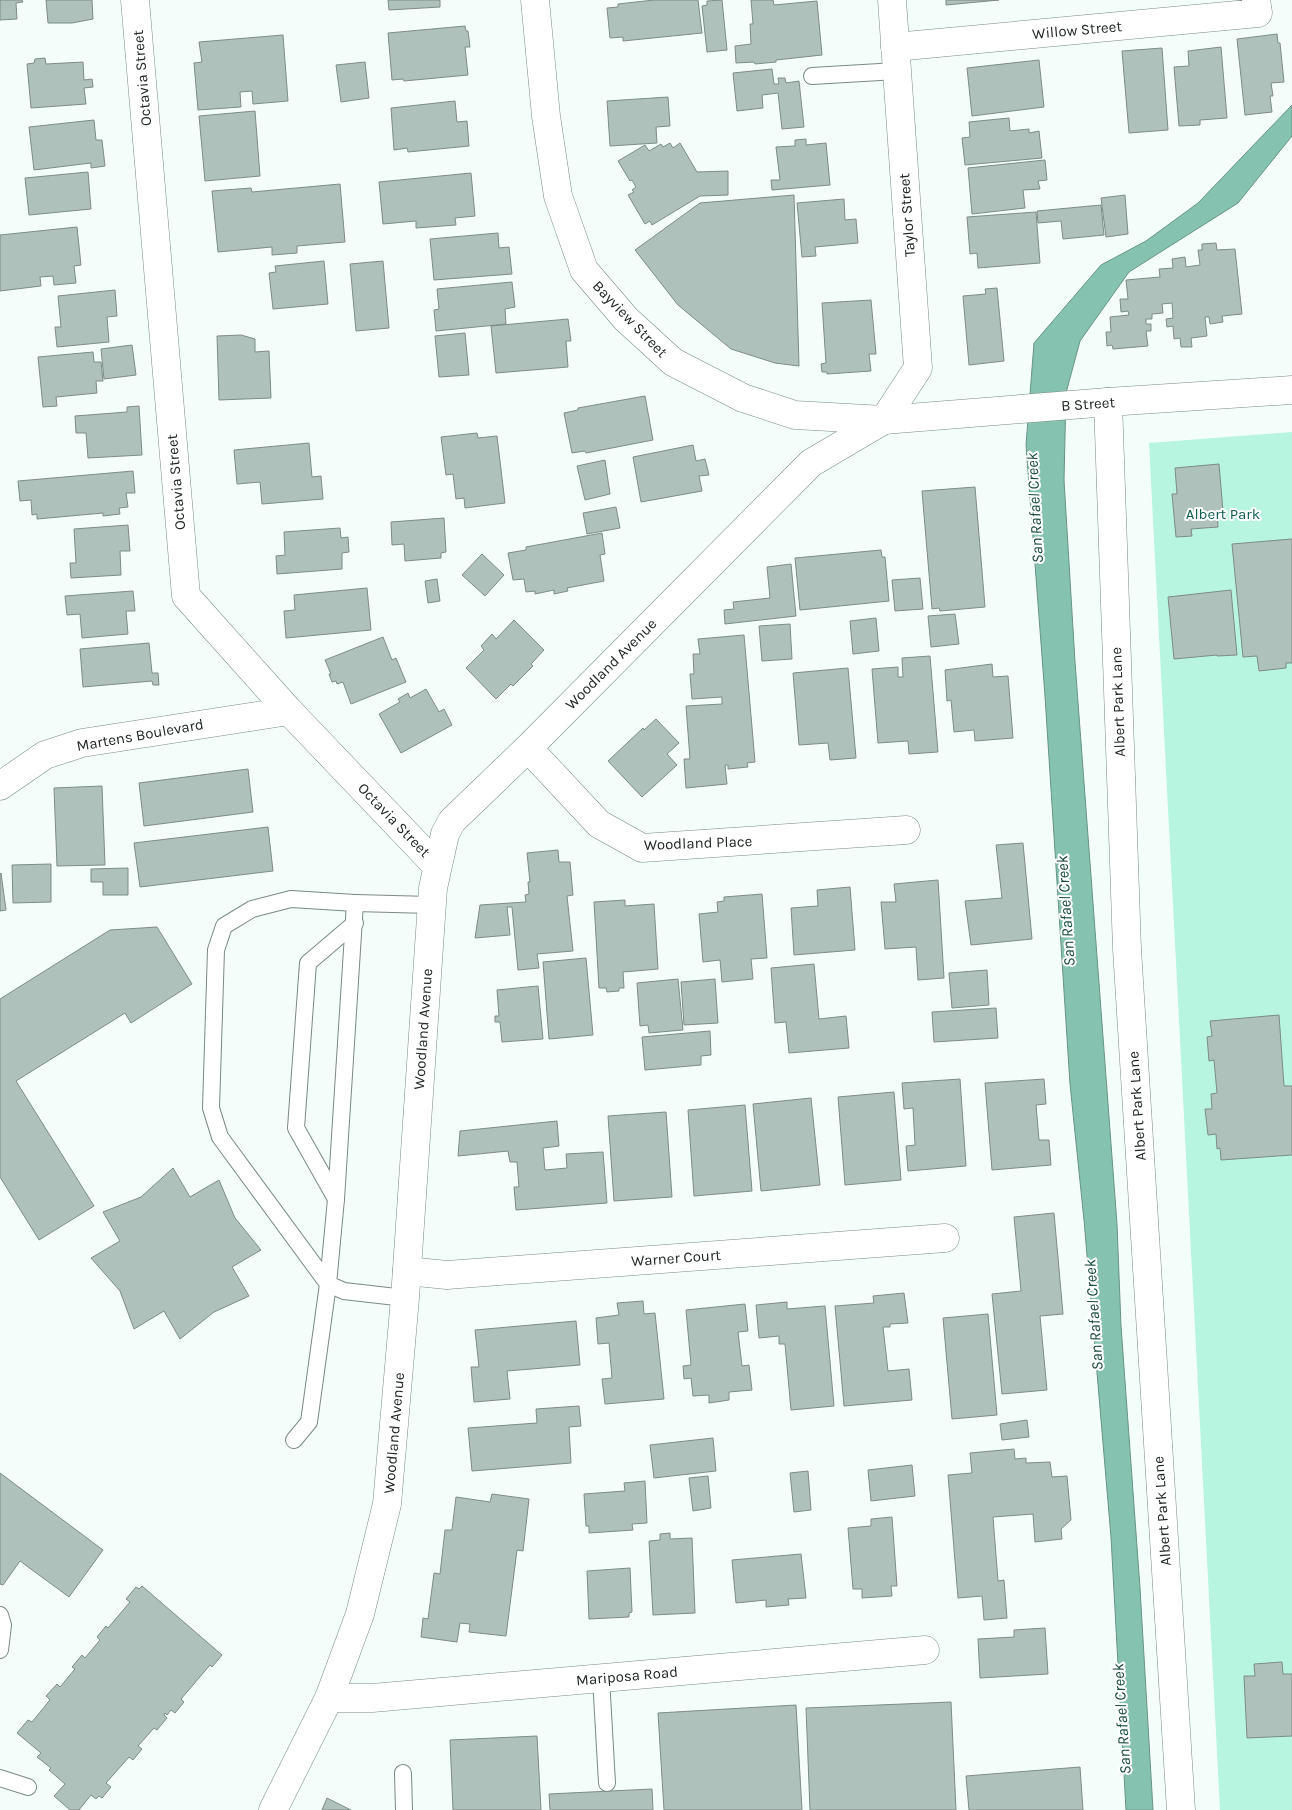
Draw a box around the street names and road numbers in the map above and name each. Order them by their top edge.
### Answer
street label: Willow Street [1031,17,1123,43]
street label: Octavia Street [129,29,155,127]
street label: Taylor Street [895,172,919,258]
street label: Bayview Street [589,277,671,361]
street label: B Street [1060,393,1116,415]
street label: Octavia Street [163,433,189,531]
street label: Woodland Avenue [562,615,660,713]
street label: Albert Park Lane [1107,647,1129,757]
street label: Martens Boulevard [75,715,205,755]
street label: Octavia Street [354,779,434,861]
street label: Woodland Place [644,832,752,854]
street label: Woodland Avenue [410,968,436,1090]
street label: Albert Park Lane [1124,1050,1150,1162]
street label: Warner Court [631,1246,722,1270]
street label: Woodland Avenue [380,1372,408,1494]
street label: Albert Park Lane [1149,1455,1175,1567]
street label: Mariposa Road [575,1663,679,1689]

